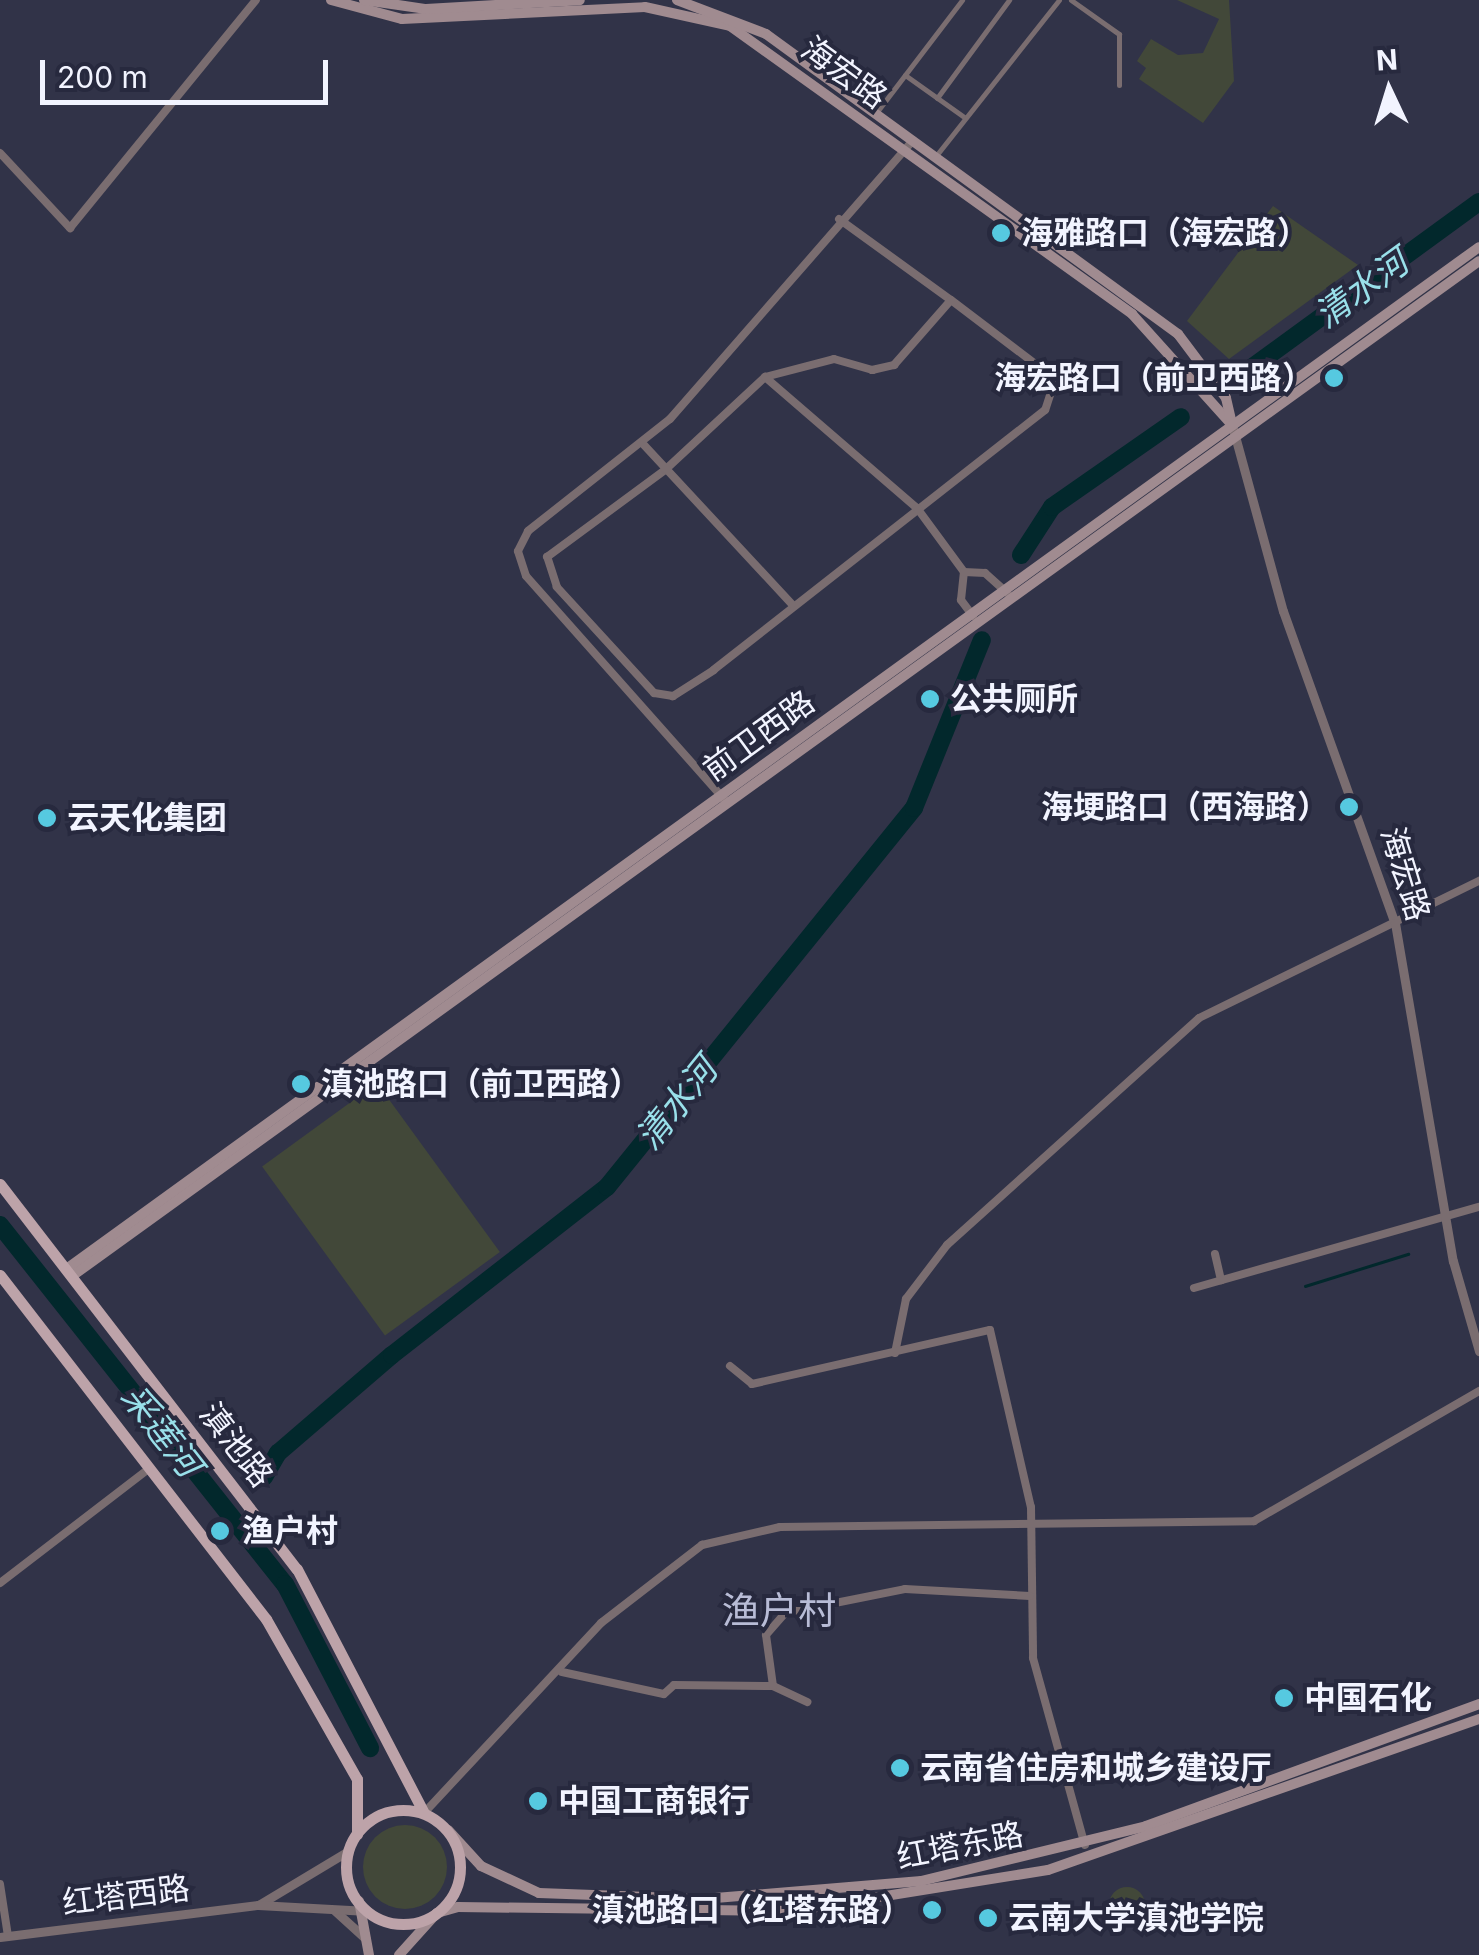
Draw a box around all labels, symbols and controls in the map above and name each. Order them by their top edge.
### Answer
street label: 海宏路 [794,29,894,117]
scale bar [45,40,332,102]
north arrow [1339,40,1439,140]
text: N [1375,42,1399,78]
text: 200 m [57,59,148,95]
place label: 海雅路口（海宏路） [1021,214,1309,252]
marker: 海雅路口（海宏路） [990,222,1012,244]
water label: 清水河 [1306,240,1416,336]
place label: 海宏路口（前卫西路） [994,359,1314,397]
marker: 海宏路口（前卫西路） [1323,367,1345,389]
place label: 公共厕所 [950,680,1078,718]
street label: 前卫西路 [696,683,822,789]
marker: 公共厕所 [919,688,941,710]
place label: 海埂路口（西海路） [1041,788,1329,826]
marker: 海埂路口（西海路） [1338,796,1360,818]
place label: 云天化集团 [67,799,227,837]
marker: 云天化集团 [36,807,58,829]
street label: 海宏路 [1373,822,1437,926]
water label: 清水河 [627,1049,725,1157]
place label: 滇池路口（前卫西路） [321,1065,641,1103]
marker: 滇池路口（前卫西路） [290,1073,312,1095]
water label: 采莲河 [113,1376,211,1484]
street label: 滇池路 [191,1395,281,1495]
place label: 渔户村 [242,1512,338,1550]
marker: 渔户村 [207,1518,233,1544]
district label: 渔户村 [722,1588,836,1634]
place label: 中国石化 [1304,1679,1432,1717]
marker: 中国石化 [1273,1687,1295,1709]
place label: 云南省住房和城乡建设厅 [920,1749,1272,1787]
marker: 云南省住房和城乡建设厅 [889,1757,911,1779]
place label: 中国工商银行 [558,1782,750,1820]
marker: 中国工商银行 [527,1790,549,1812]
street label: 红塔东路 [894,1815,1026,1877]
street label: 红塔西路 [60,1869,192,1923]
place label: 滇池路口（红塔东路） [592,1891,912,1929]
marker: 滇池路口（红塔东路） [921,1899,943,1921]
place label: 云南大学滇池学院 [1008,1899,1264,1937]
marker: 云南大学滇池学院 [977,1907,999,1929]

